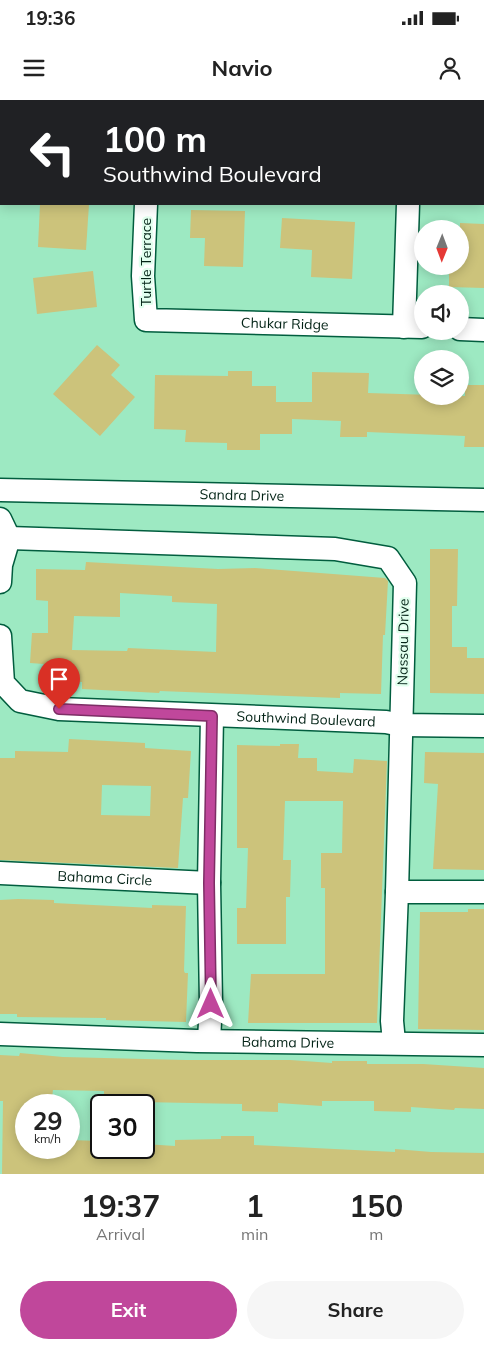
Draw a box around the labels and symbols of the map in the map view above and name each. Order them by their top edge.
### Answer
street label: Turtle Terrace [137,218,155,306]
north arrow [414,220,469,275]
street label: Chukar Ridge [241,313,329,334]
street label: Sandra Drive [199,485,284,505]
street label: Nassau Drive [393,598,413,686]
pin [38,658,80,709]
street label: Southwind Boulevard [236,707,376,731]
street label: Bahama Circle [57,867,153,889]
position arrow [184,977,236,1029]
street label: Bahama Drive [241,1033,334,1052]
speed limit sign: 30 [90,1094,155,1159]

